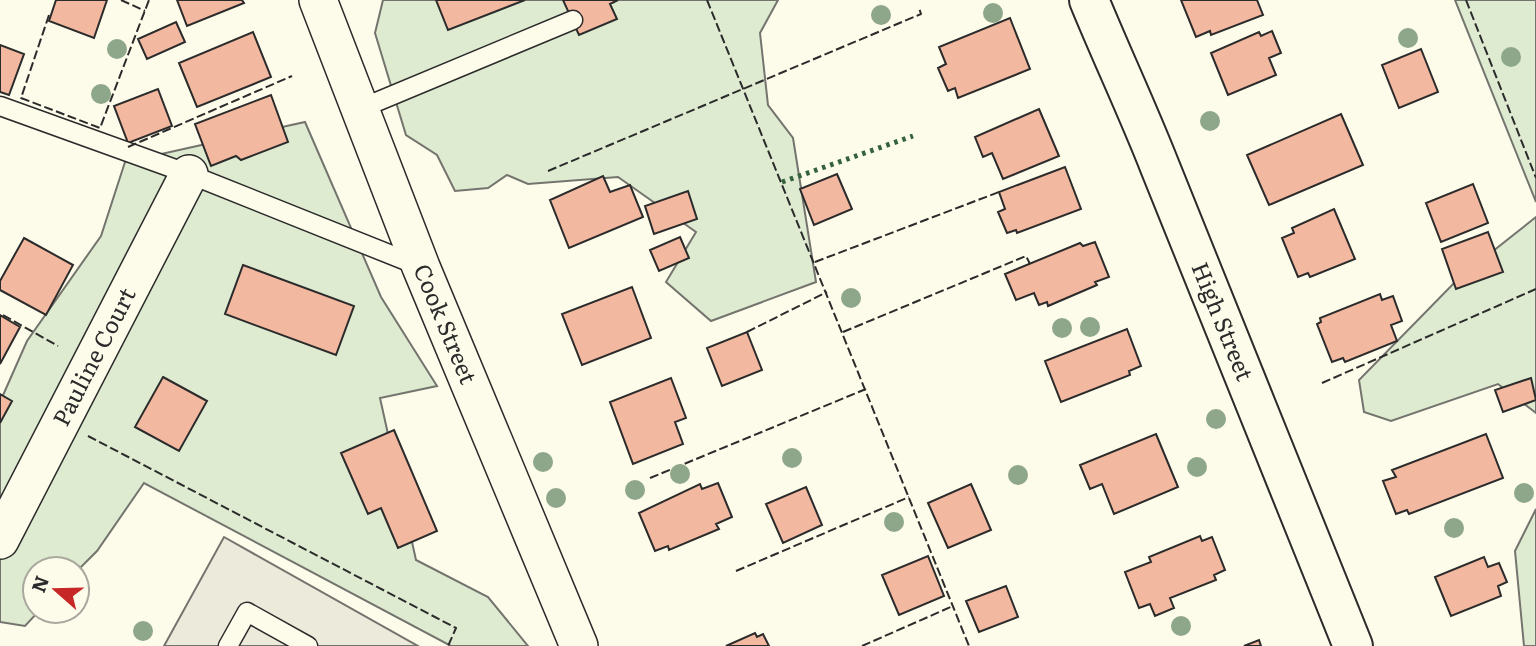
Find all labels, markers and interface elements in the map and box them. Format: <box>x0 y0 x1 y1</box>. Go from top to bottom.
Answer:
street label: High Street <box>1185 256 1263 386</box>
street label: Cook Street <box>406 258 487 389</box>
street label: Pauline Court <box>43 280 143 431</box>
north arrow <box>21 555 91 625</box>
text: N <box>23 572 55 596</box>

